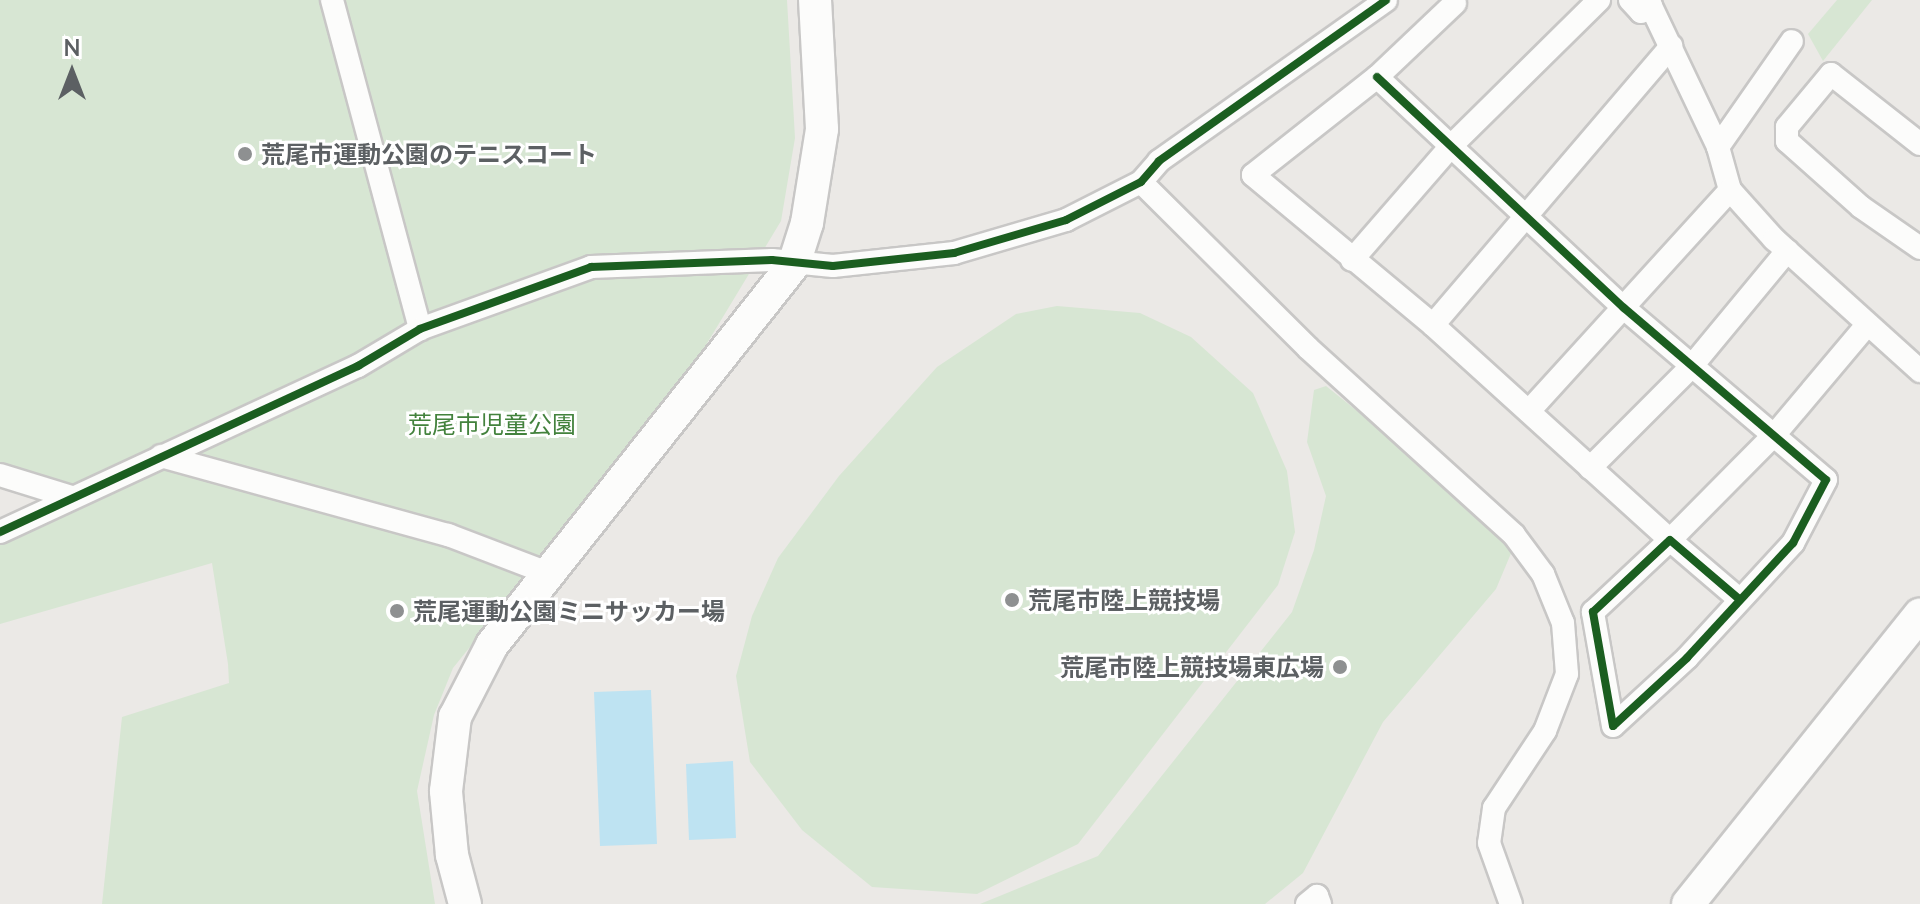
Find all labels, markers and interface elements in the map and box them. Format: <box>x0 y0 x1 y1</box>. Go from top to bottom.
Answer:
north arrow <box>32 32 112 112</box>
text: N <box>64 34 80 61</box>
place label: 荒尾市運動公園のテニスコート <box>261 140 597 168</box>
marker: 荒尾市運動公園のテニスコート <box>236 145 254 163</box>
park label: 荒尾市児童公園 <box>408 410 576 438</box>
place label: 荒尾市陸上競技場 <box>1028 586 1220 614</box>
marker: 荒尾市陸上競技場 <box>1003 591 1021 609</box>
place label: 荒尾運動公園ミニサッカー場 <box>413 597 725 625</box>
marker: 荒尾運動公園ミニサッカー場 <box>388 602 406 620</box>
place label: 荒尾市陸上競技場東広場 <box>1060 653 1324 681</box>
marker: 荒尾市陸上競技場東広場 <box>1331 658 1349 676</box>

